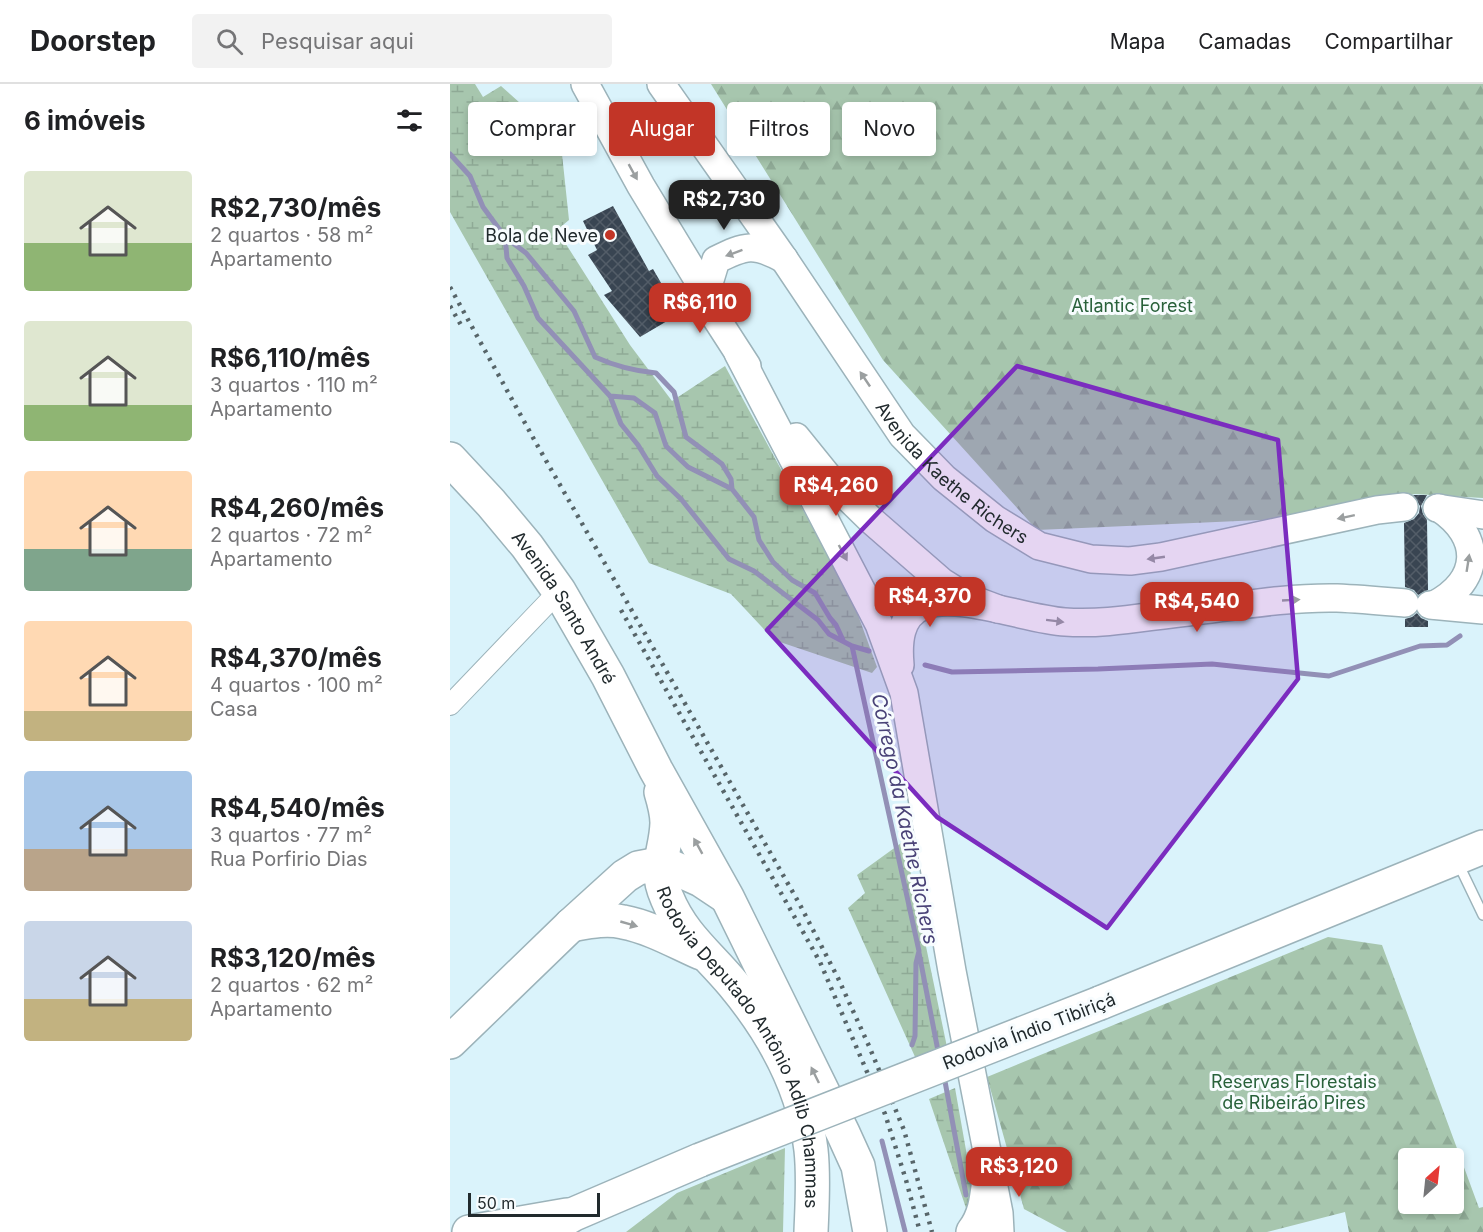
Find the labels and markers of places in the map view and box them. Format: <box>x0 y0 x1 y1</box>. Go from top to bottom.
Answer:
pin: R$2,730 <box>669 180 779 231</box>
place label: Bola de Neve <box>485 225 598 246</box>
marker: Bola de Neve <box>603 228 617 242</box>
pin: R$6,110 <box>645 283 755 334</box>
pin: R$4,260 <box>781 466 891 517</box>
pin: R$4,370 <box>875 577 985 628</box>
pin: R$4,540 <box>1142 582 1252 633</box>
pin: R$3,120 <box>964 1147 1074 1198</box>

